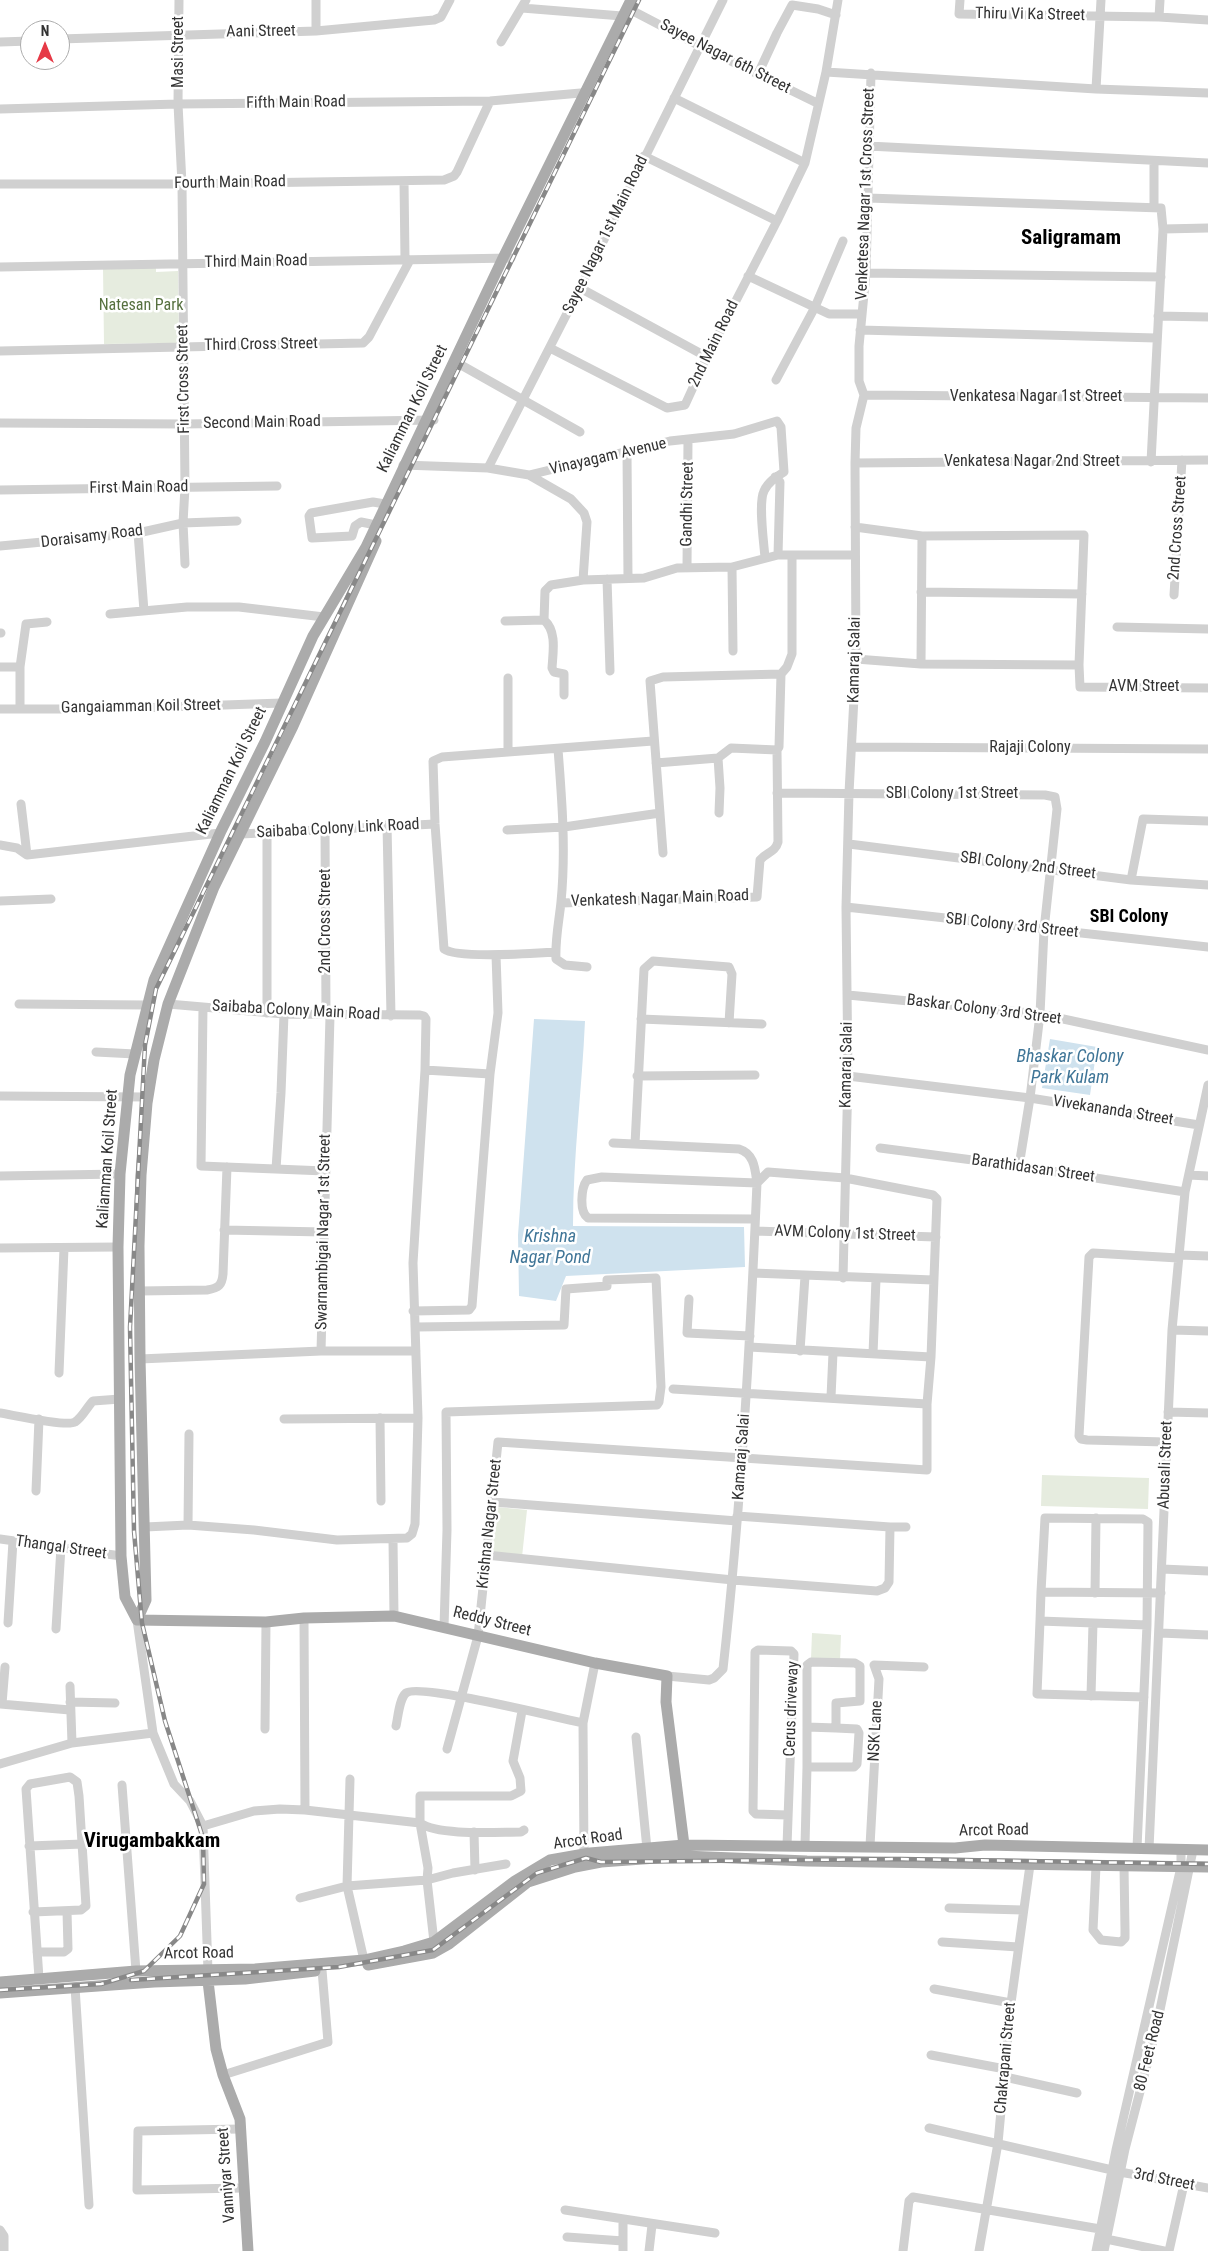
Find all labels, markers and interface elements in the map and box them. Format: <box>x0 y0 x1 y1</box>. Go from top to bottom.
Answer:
street label: Thiru Vi Ka Street <box>975 4 1085 26</box>
street label: Masi Street <box>169 16 189 88</box>
street label: Sayee Nagar 6th Street <box>656 16 794 98</box>
north arrow <box>20 20 70 70</box>
street label: Aani Street <box>226 22 296 42</box>
text: N <box>41 23 49 39</box>
street label: Venketesa Nagar 1st Cross Street <box>853 88 879 300</box>
street label: Fifth Main Road <box>246 93 346 113</box>
street label: Sayee Nagar 1st Main Road <box>559 153 653 317</box>
street label: Fourth Main Road <box>174 172 286 194</box>
district label: Saligramam <box>1021 226 1121 252</box>
street label: Third Main Road <box>204 252 308 272</box>
park label: Natesan Park <box>99 296 183 316</box>
street label: 2nd Main Road <box>685 297 743 391</box>
street label: First Cross Street <box>173 324 195 434</box>
street label: Third Cross Street <box>204 334 318 356</box>
street label: Kaliamman Koil Street <box>374 342 452 476</box>
street label: Venkatesa Nagar 1st Street <box>950 387 1122 407</box>
street label: Second Main Road <box>203 412 321 434</box>
street label: Vinayagam Avenue <box>548 434 668 480</box>
street label: Venkatesa Nagar 2nd Street <box>944 452 1120 472</box>
street label: Gandhi Street <box>678 461 698 547</box>
street label: 2nd Cross Street <box>1165 475 1191 581</box>
street label: First Main Road <box>89 478 189 498</box>
street label: Doraisamy Road <box>40 521 144 553</box>
street label: Kamaraj Salai <box>845 617 865 703</box>
street label: AVM Street <box>1109 677 1179 697</box>
street label: Gangaiamman Koil Street <box>61 696 221 718</box>
street label: Kaliamman Koil Street <box>193 704 271 838</box>
street label: Rajaji Colony <box>989 738 1071 758</box>
street label: SBI Colony 1st Street <box>886 784 1018 804</box>
street label: Saibaba Colony Link Road <box>256 815 420 843</box>
street label: SBI Colony 2nd Street <box>959 848 1097 884</box>
street label: 2nd Cross Street <box>316 869 336 973</box>
street label: Venkatesh Nagar Main Road <box>571 886 749 912</box>
district label: SBI Colony <box>1090 906 1168 928</box>
street label: SBI Colony 3rd Street <box>945 909 1079 943</box>
street label: Baskar Colony 3rd Street <box>906 991 1062 1029</box>
street label: Saibaba Colony Main Road <box>211 997 381 1025</box>
street label: Kamaraj Salai <box>837 1022 857 1108</box>
water label: Bhaskar Colony Park Kulam <box>1016 1046 1124 1088</box>
street label: Kaliamman Koil Street <box>94 1089 122 1229</box>
street label: Vivekananda Street <box>1051 1092 1175 1130</box>
street label: Swarnambigai Nagar 1st Street <box>313 1134 335 1330</box>
street label: Barathidasan Street <box>970 1151 1096 1187</box>
street label: AVM Colony 1st Street <box>774 1222 916 1246</box>
water label: Krishna Nagar Pond <box>509 1226 591 1268</box>
street label: Kamaraj Salai <box>729 1413 755 1501</box>
street label: Abusali Street <box>1155 1421 1177 1509</box>
street label: Krishna Nagar Street <box>474 1458 506 1590</box>
street label: Thangal Street <box>14 1532 108 1564</box>
street label: Reddy Street <box>451 1603 533 1641</box>
street label: Cerus driveway <box>781 1661 803 1757</box>
street label: NSK Lane <box>865 1700 887 1762</box>
street label: Arcot Road <box>959 1821 1029 1841</box>
street label: Arcot Road <box>552 1826 624 1854</box>
district label: Virugambakkam <box>84 1829 220 1855</box>
street label: Arcot Road <box>164 1944 234 1964</box>
street label: Chakrapani Street <box>992 2001 1020 2115</box>
street label: 80 Feet Road <box>1131 2009 1169 2093</box>
street label: Vanniyar Street <box>214 2127 240 2223</box>
street label: 3rd Street <box>1132 2165 1196 2195</box>

